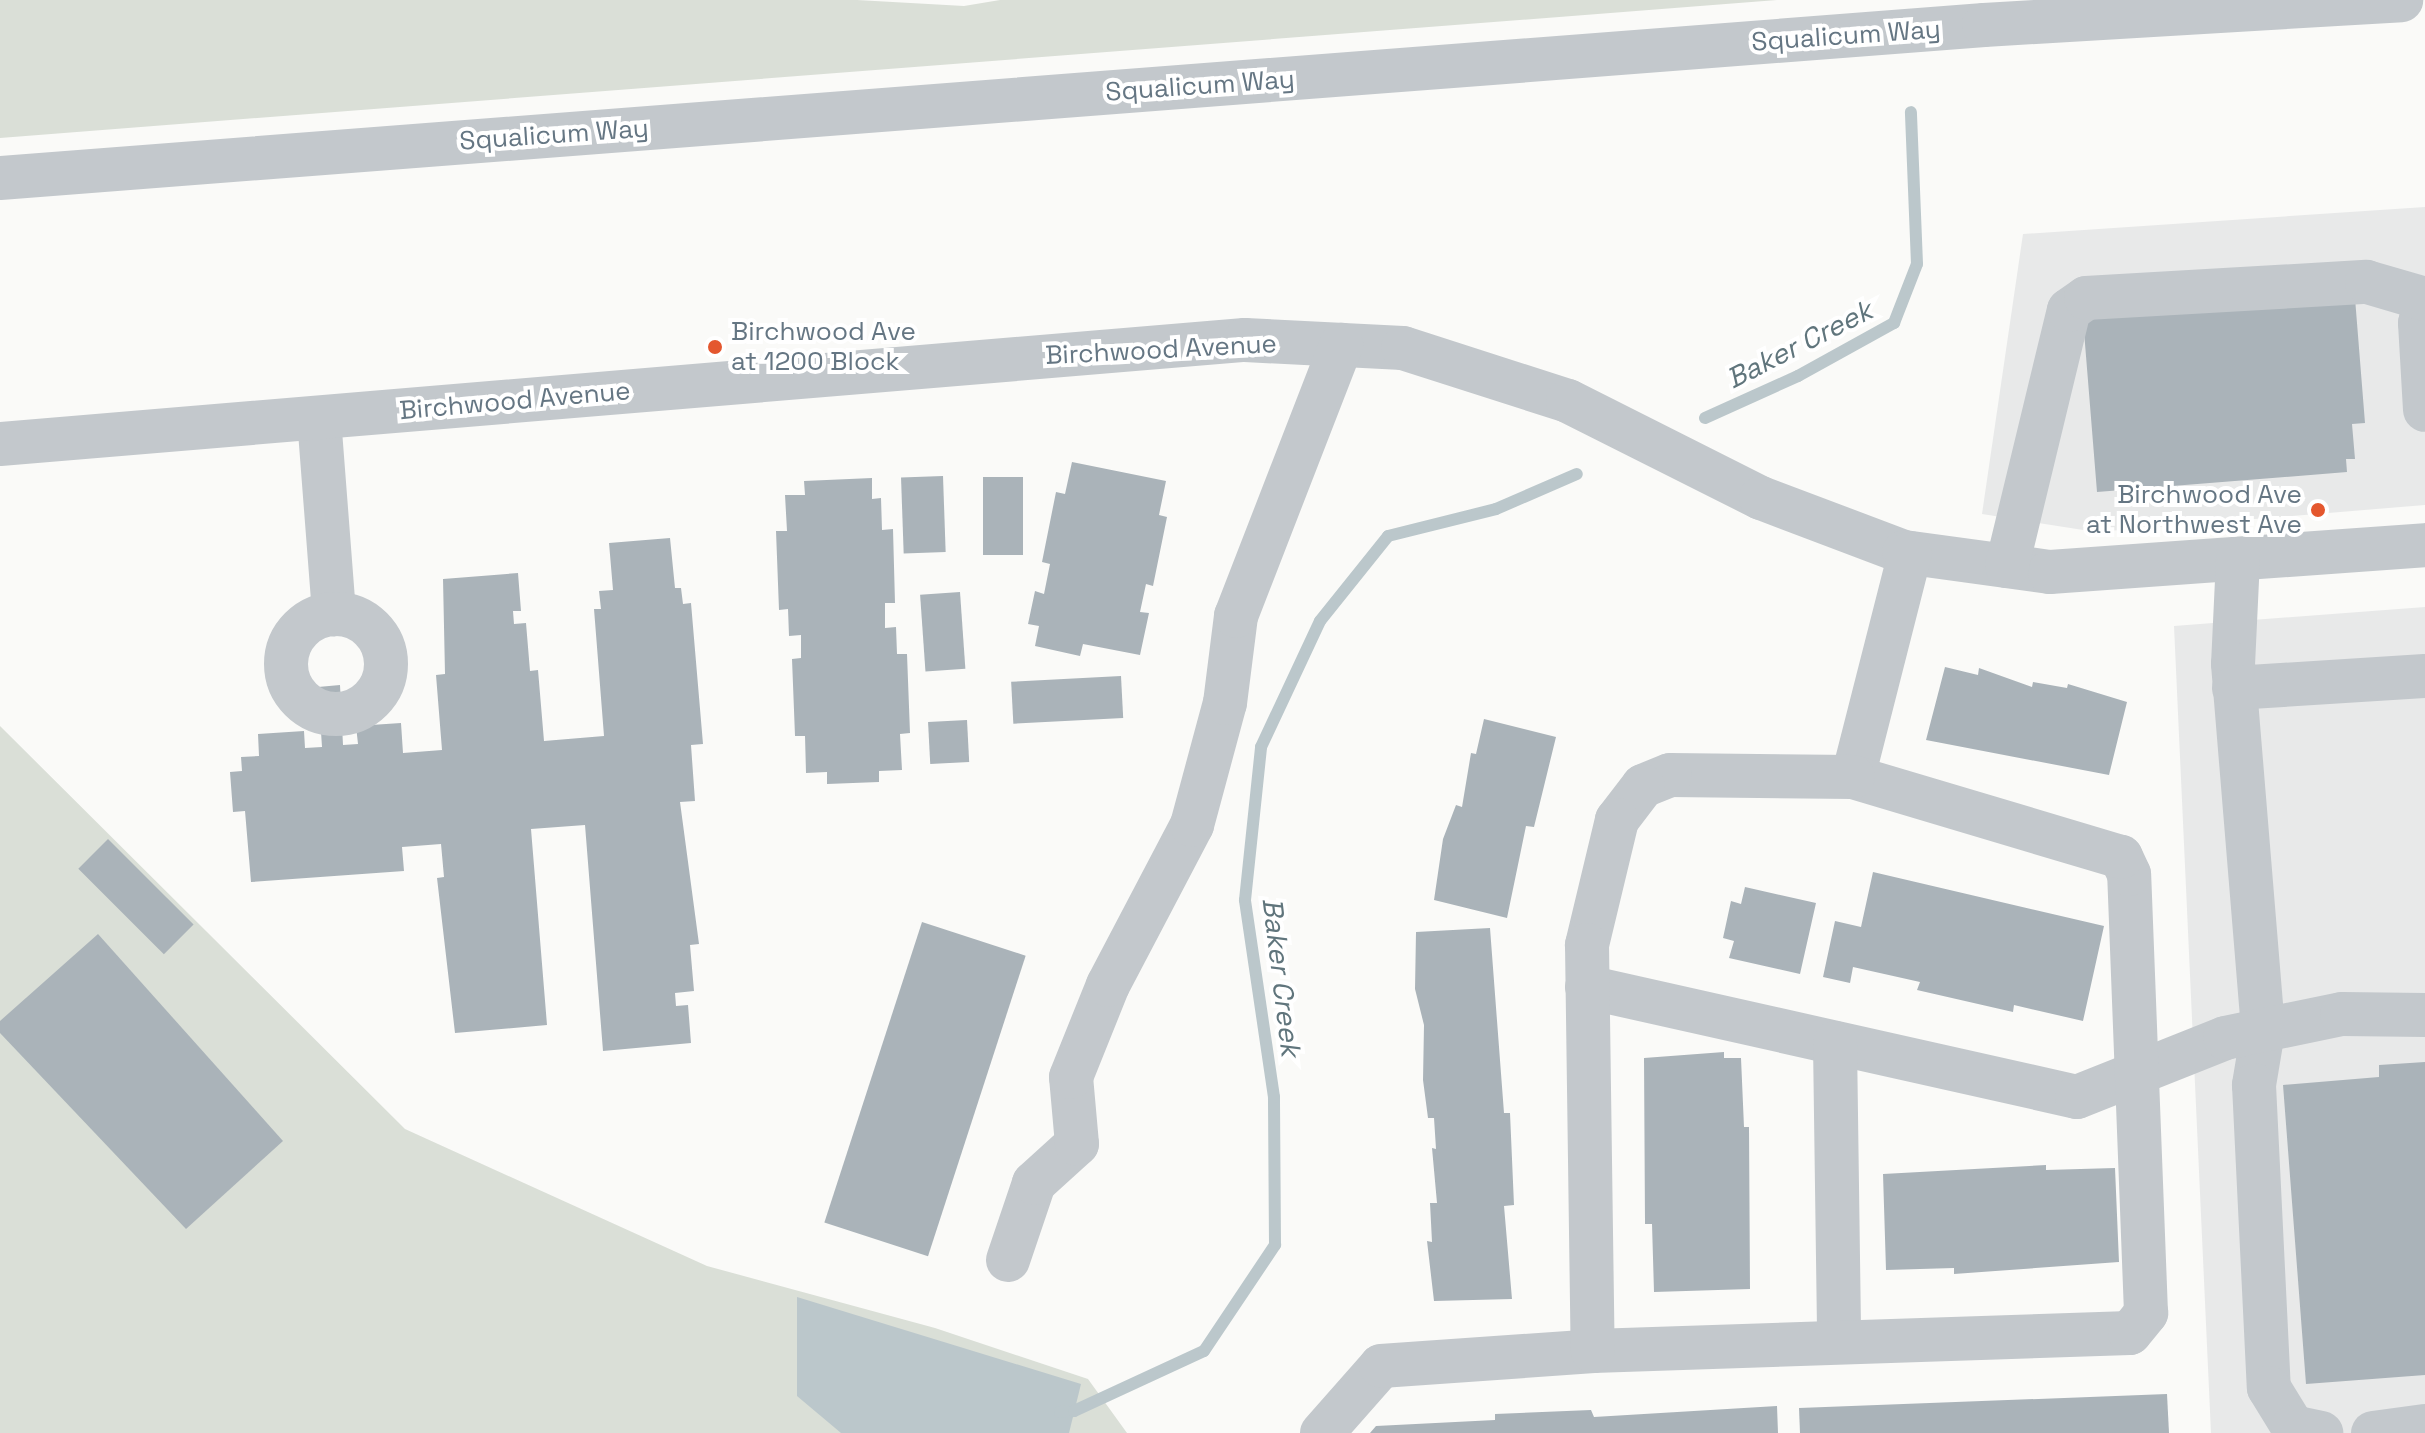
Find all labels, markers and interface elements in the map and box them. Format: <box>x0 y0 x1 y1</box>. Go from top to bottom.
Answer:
street label: Squalicum Way <box>1750 14 1942 58</box>
street label: Squalicum Way <box>1104 64 1296 108</box>
street label: Squalicum Way <box>458 113 650 157</box>
water label: Baker Creek <box>1720 293 1878 395</box>
place label: Birchwood Ave at 1200 Block <box>731 316 916 378</box>
street label: Birchwood Avenue <box>1044 328 1278 372</box>
marker: Birchwood Ave at 1200 Block <box>706 338 724 356</box>
street label: Birchwood Avenue <box>398 375 632 427</box>
place label: Birchwood Ave at Northwest Ave <box>2086 479 2302 540</box>
marker: Birchwood Ave at Northwest Ave <box>2309 501 2327 519</box>
water label: Baker Creek <box>1256 896 1308 1058</box>

